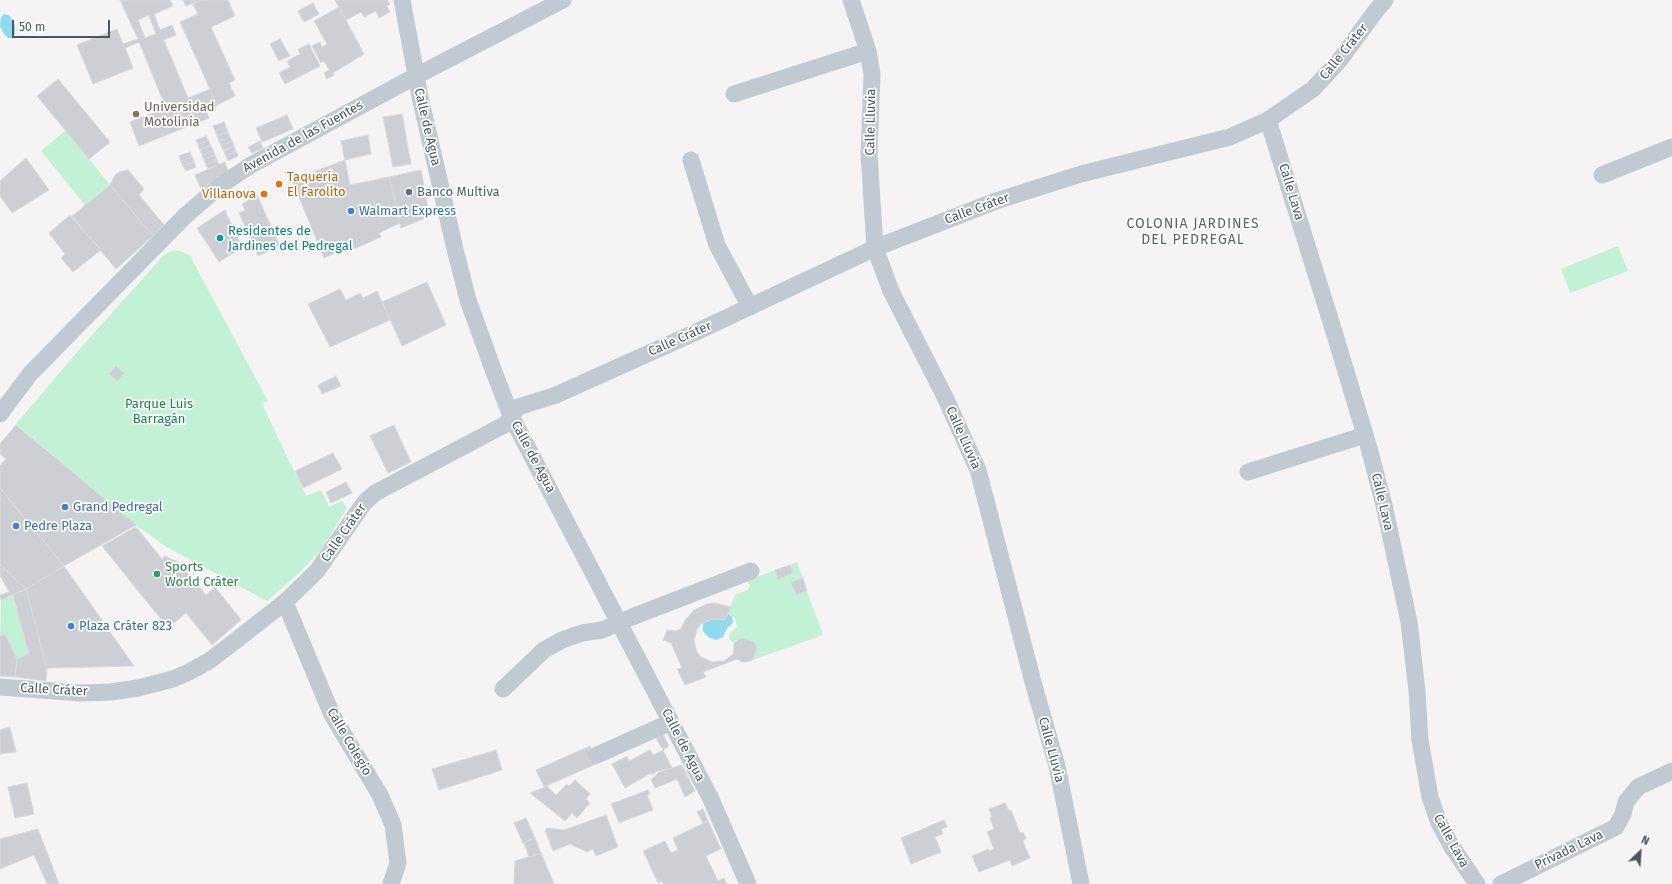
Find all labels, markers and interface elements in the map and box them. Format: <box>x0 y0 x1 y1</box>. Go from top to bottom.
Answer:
scale bar <box>14 12 112 38</box>
text: 50 m <box>19 20 45 34</box>
street label: Calle Cráter <box>1317 21 1371 83</box>
street label: Calle de Agua <box>410 87 444 167</box>
street label: Calle Lluvia <box>863 88 879 156</box>
street label: Avenida de las Fuentes <box>240 98 366 176</box>
place label: Universidad Motolinía <box>144 99 214 130</box>
marker: Universidad Motolinía <box>131 109 141 119</box>
street label: Calle Lava <box>1275 162 1307 222</box>
place label: Taquería El Farolito <box>287 169 346 200</box>
marker: Taquería El Farolito <box>274 179 284 189</box>
place label: Banco Multiva <box>417 184 500 200</box>
place label: Villanova <box>202 186 256 202</box>
marker: Banco Multiva <box>404 187 414 197</box>
marker: Villanova <box>259 189 269 199</box>
street label: Calle Cráter <box>943 190 1011 228</box>
place label: Walmart Express <box>359 203 456 219</box>
marker: Walmart Express <box>346 206 356 216</box>
district label: COLONIA JARDINES DEL PEDREGAL <box>1126 216 1260 248</box>
place label: Residentes de Jardines del Pedregal <box>228 223 352 254</box>
marker: Residentes de Jardines del Pedregal <box>215 233 225 243</box>
street label: Calle Cráter <box>646 318 714 360</box>
park label: Parque Luis Barragán <box>125 396 193 427</box>
street label: Calle Lluvia <box>942 404 984 472</box>
street label: Calle de Agua <box>508 418 558 496</box>
street label: Calle Lava <box>1368 472 1396 532</box>
place label: Grand Pedregal <box>73 499 163 515</box>
street label: Calle Cráter <box>318 501 370 565</box>
marker: Grand Pedregal <box>60 502 70 512</box>
place label: Pedre Plaza <box>24 518 92 534</box>
marker: Pedre Plaza <box>11 521 21 531</box>
place label: Sports World Cráter <box>165 559 239 590</box>
marker: Sports World Cráter <box>152 569 162 579</box>
place label: Plaza Cráter 823 <box>79 618 172 634</box>
marker: Plaza Cráter 823 <box>66 621 76 631</box>
street label: Calle Cráter <box>20 680 88 700</box>
street label: Calle Colegio <box>323 705 375 779</box>
street label: Calle de Agua <box>658 706 708 784</box>
street label: Calle Lluvia <box>1035 716 1067 784</box>
street label: Calle Lava <box>1430 812 1472 870</box>
street label: Privada Lava <box>1532 827 1606 873</box>
north arrow <box>1620 832 1660 872</box>
text: N <box>1639 833 1651 848</box>

